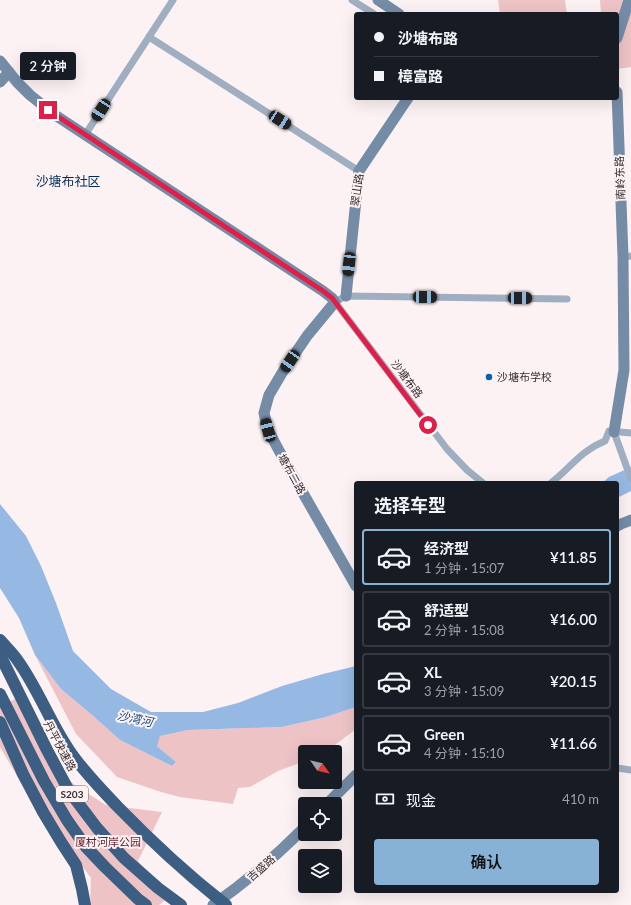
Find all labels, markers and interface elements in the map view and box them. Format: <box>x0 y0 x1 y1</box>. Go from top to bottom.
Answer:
text: 沙塘布路 <box>398 29 458 47</box>
callout: 2 分钟 <box>20 52 76 80</box>
text: 2 分钟 <box>30 58 66 74</box>
text: 樟富路 <box>398 67 443 85</box>
car <box>89 97 113 123</box>
route end <box>39 101 57 119</box>
car <box>267 108 293 132</box>
street label: 南岭东路 <box>612 156 627 200</box>
district label: 沙塘布社区 <box>35 173 101 189</box>
street label: 翠山路 <box>348 173 365 207</box>
car <box>342 251 356 277</box>
car <box>413 291 437 303</box>
car <box>508 292 532 304</box>
car <box>278 348 302 374</box>
street label: 沙塘布路 <box>389 357 426 400</box>
place label: 沙塘布学校 <box>497 370 552 383</box>
marker: 沙塘布学校 <box>484 372 494 382</box>
route start <box>419 416 437 434</box>
car <box>259 417 277 443</box>
street label: 塘布二路 <box>276 451 309 496</box>
text: 选择车型 <box>374 494 446 516</box>
icon: car <box>376 539 412 575</box>
text: 经济型 <box>424 539 469 557</box>
text: ¥11.85 <box>550 548 597 566</box>
text: 1 分钟 · 15:07 <box>424 560 504 576</box>
icon: car <box>376 601 412 637</box>
text: 舒适型 <box>424 601 469 619</box>
text: ¥16.00 <box>550 610 597 628</box>
text: 2 分钟 · 15:08 <box>424 622 504 638</box>
icon: car <box>376 663 412 699</box>
text: XL <box>424 663 442 681</box>
text: ¥20.15 <box>550 672 597 690</box>
text: 3 分钟 · 15:09 <box>424 683 504 699</box>
water label: 沙湾河 <box>116 707 156 730</box>
street label: 丹平快速路 <box>42 718 79 773</box>
icon: car <box>376 725 412 761</box>
text: Green <box>424 725 465 743</box>
text: ¥11.66 <box>550 734 597 752</box>
north arrow <box>298 745 342 789</box>
map controls <box>298 745 342 893</box>
text: 4 分钟 · 15:10 <box>424 745 504 761</box>
road number: S203 <box>56 786 88 802</box>
icon: cash <box>374 788 396 810</box>
text: 现金 <box>406 791 436 809</box>
text: 410 m <box>562 791 599 807</box>
button: locate <box>298 797 342 841</box>
park label: 厦村河岸公园 <box>75 835 141 848</box>
button: 确认 <box>374 839 599 885</box>
button: layers <box>298 849 342 893</box>
street label: 吉盛路 <box>244 852 277 883</box>

